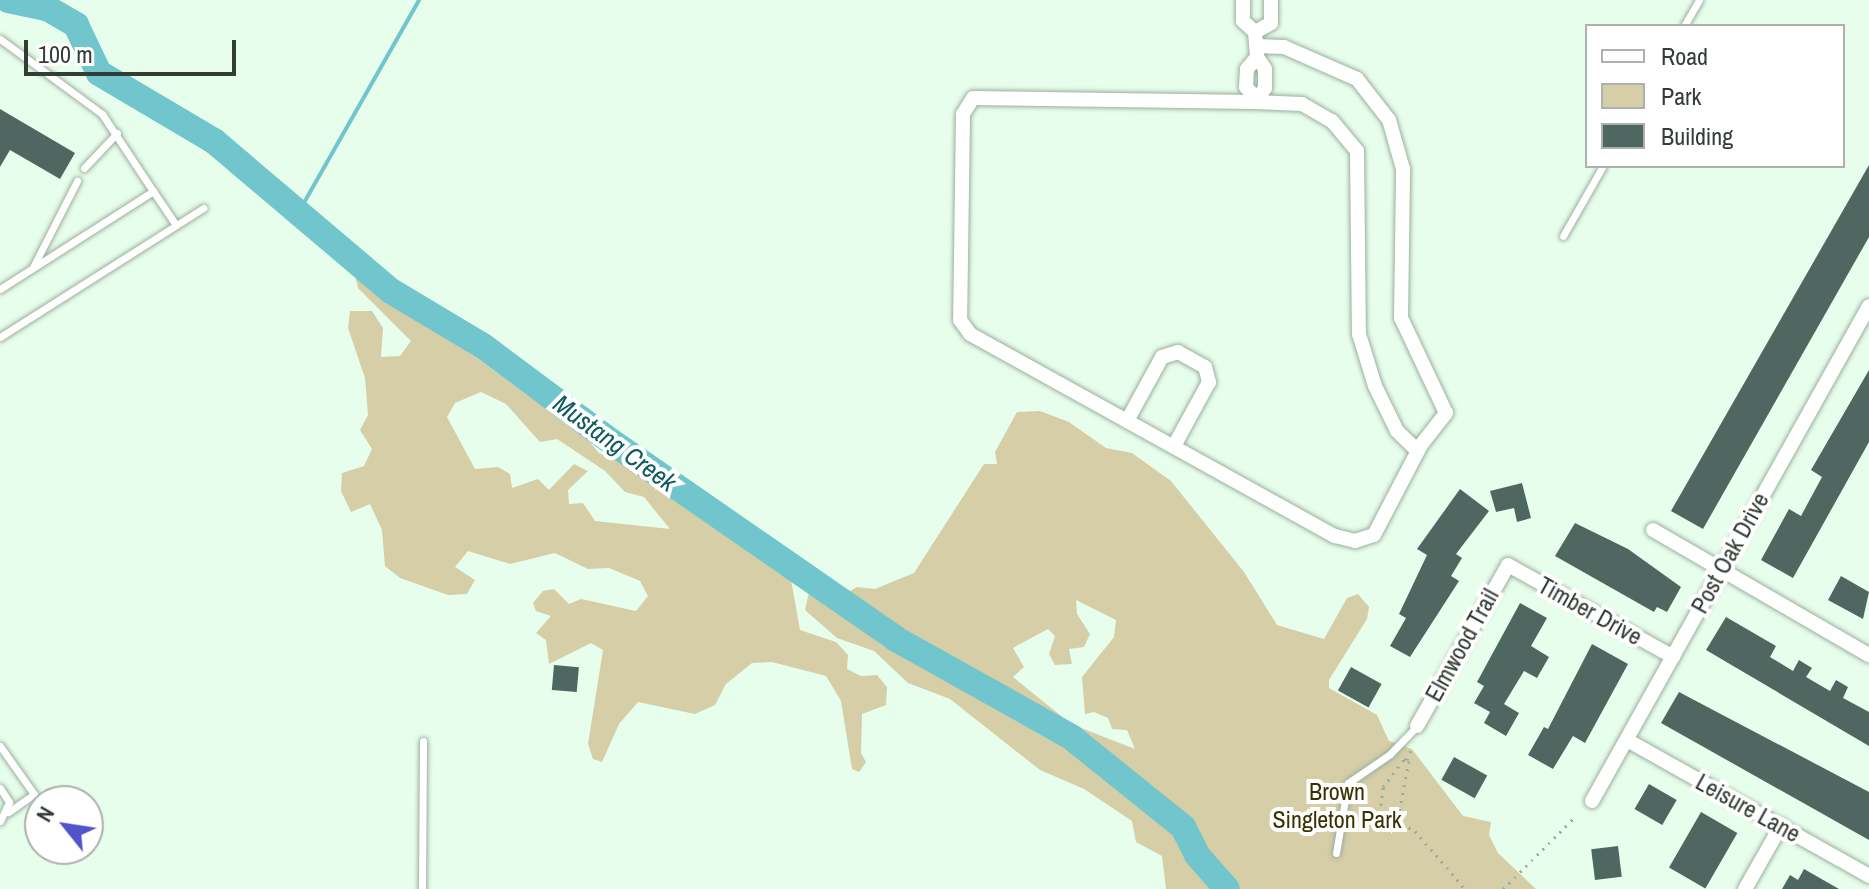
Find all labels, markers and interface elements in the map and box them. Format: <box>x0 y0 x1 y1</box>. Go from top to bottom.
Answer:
scale bar <box>28 24 240 74</box>
legend <box>1585 24 1845 168</box>
text: 100 m <box>38 38 93 70</box>
text: Road <box>1661 40 1708 72</box>
text: Park <box>1661 80 1701 112</box>
text: Building <box>1661 120 1733 152</box>
water label: Mustang Creek <box>547 388 683 498</box>
street label: Post Oak Drive <box>1685 488 1775 618</box>
street label: Timber Drive <box>1533 571 1647 651</box>
street label: Elmwood Trail <box>1419 583 1505 707</box>
street label: Leisure Lane <box>1691 768 1805 848</box>
park label: Brown Singleton Park <box>1272 778 1402 834</box>
north arrow <box>24 785 104 865</box>
text: N <box>29 801 61 827</box>

